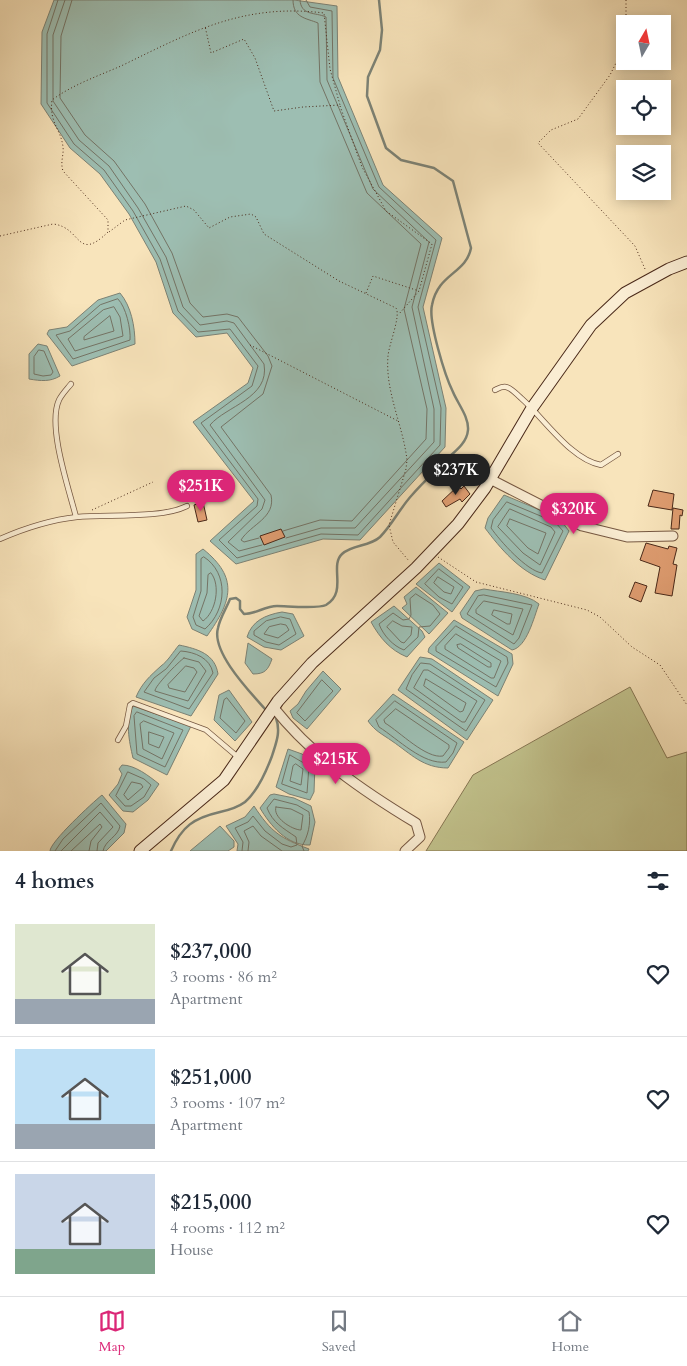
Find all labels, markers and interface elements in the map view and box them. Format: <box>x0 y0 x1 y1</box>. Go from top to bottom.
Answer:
north arrow <box>616 15 671 70</box>
map controls <box>616 15 671 200</box>
button: locate <box>616 80 671 135</box>
button: layers <box>616 145 671 200</box>
pin: $237K <box>421 454 491 496</box>
text: $237K <box>433 459 479 481</box>
pin: $251K <box>166 470 236 512</box>
text: $251K <box>178 475 224 497</box>
pin: $320K <box>539 492 609 535</box>
text: $320K <box>551 498 597 520</box>
pin: $215K <box>301 742 371 785</box>
text: $215K <box>313 748 359 770</box>
text: 4 homes <box>15 867 94 896</box>
icon: filters <box>644 867 672 895</box>
text: $237,000 <box>170 937 251 966</box>
icon: home <box>55 944 115 1004</box>
icon: heart <box>644 960 672 988</box>
text: 3 rooms · 86 m² <box>170 966 277 988</box>
text: Apartment <box>170 988 243 1010</box>
text: $251,000 <box>170 1063 251 1092</box>
icon: home <box>55 1069 115 1129</box>
icon: heart <box>644 1085 672 1113</box>
text: 3 rooms · 107 m² <box>170 1092 285 1114</box>
text: Apartment <box>170 1114 243 1136</box>
text: $215,000 <box>170 1188 251 1217</box>
icon: home <box>55 1194 115 1254</box>
icon: heart <box>644 1210 672 1238</box>
text: 4 rooms · 112 m² <box>170 1217 285 1239</box>
text: House <box>170 1239 213 1261</box>
tab: Map <box>98 1307 126 1356</box>
tab: Saved <box>322 1307 356 1356</box>
tab: Home <box>552 1307 589 1356</box>

